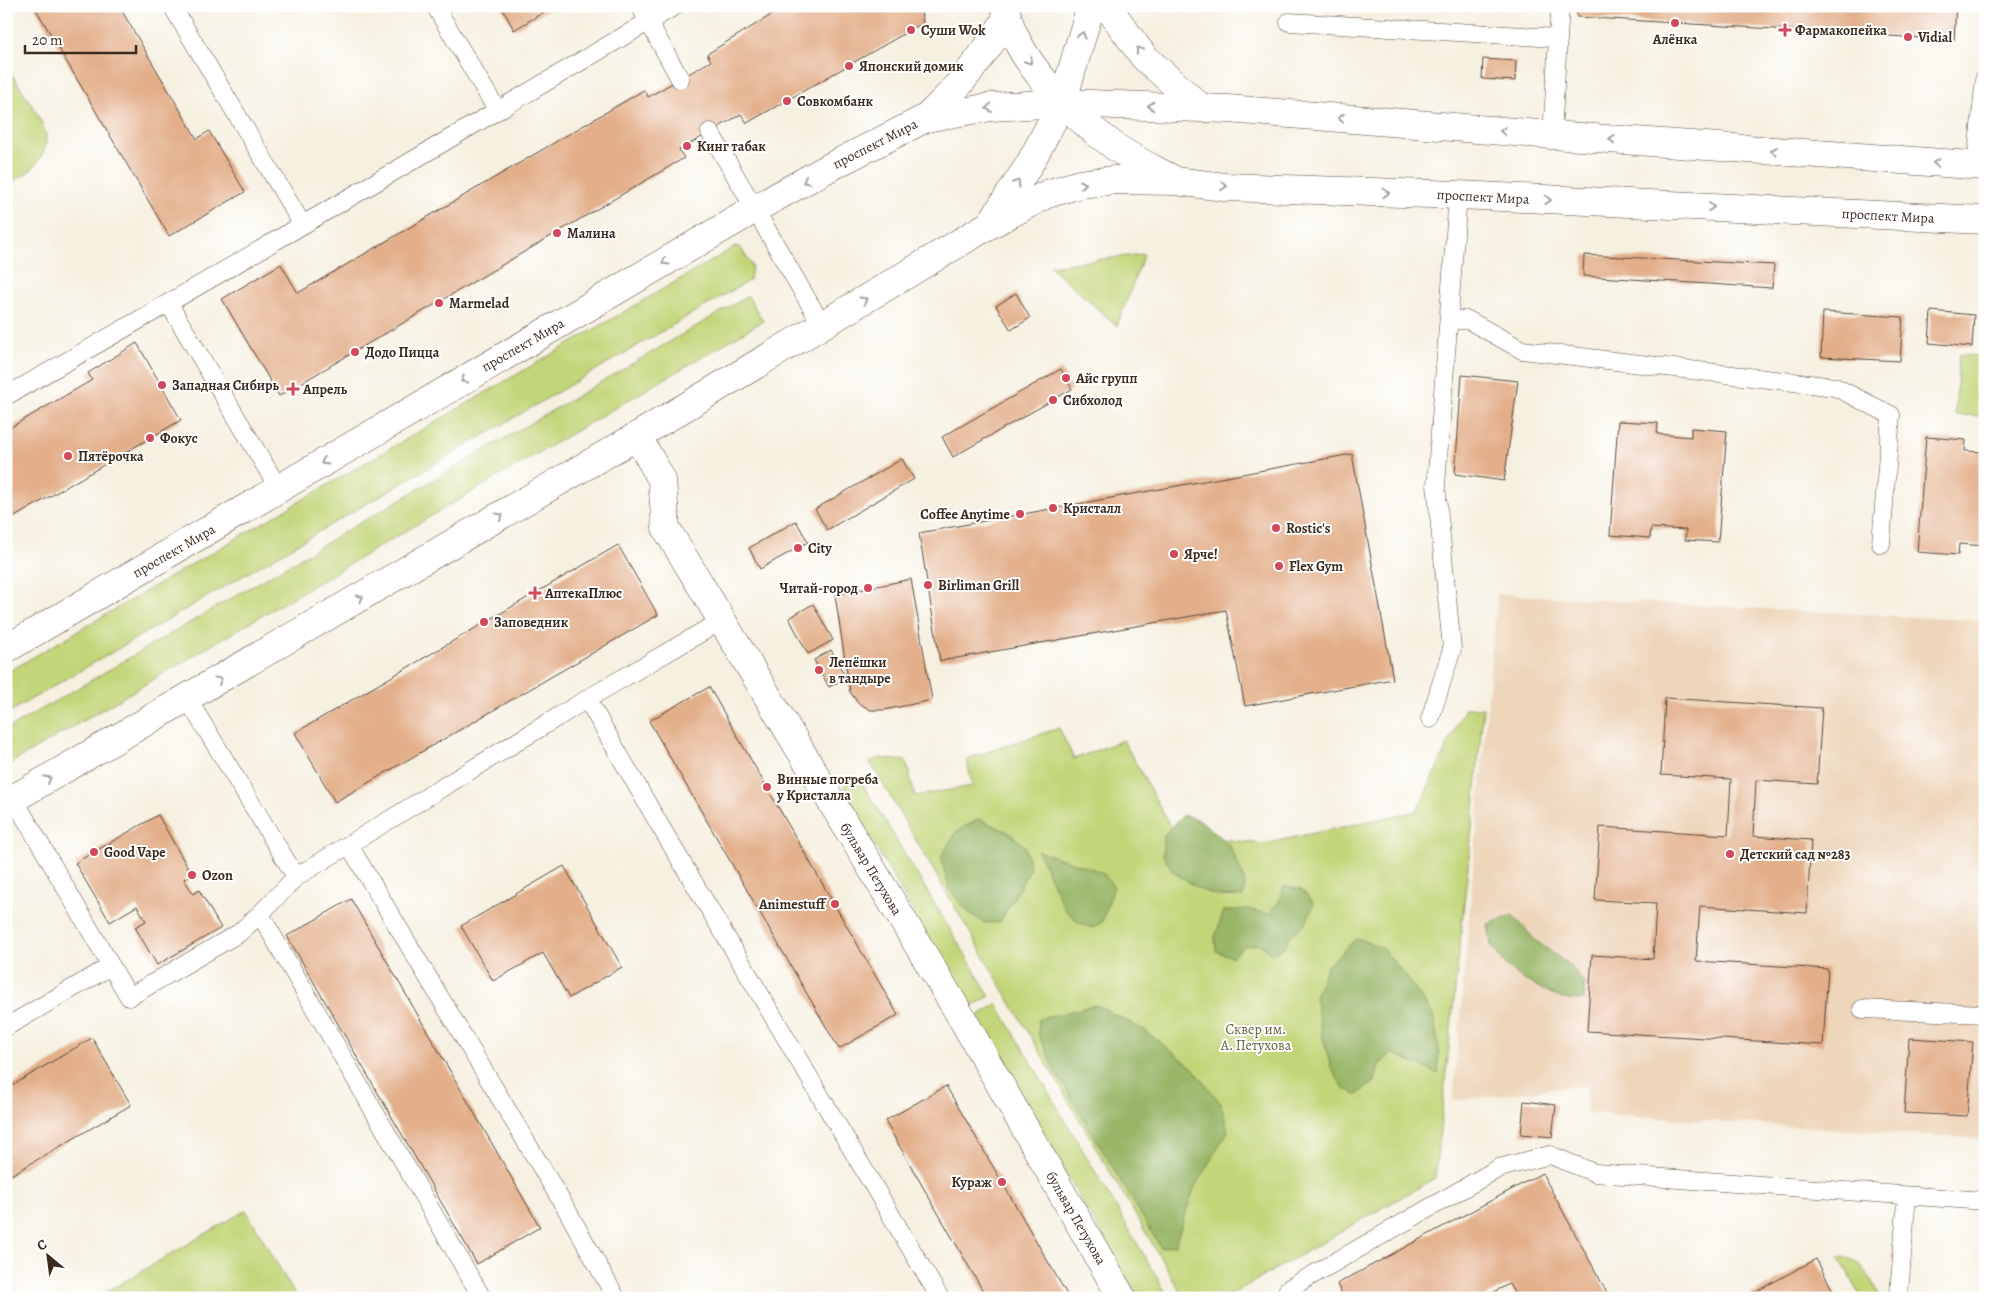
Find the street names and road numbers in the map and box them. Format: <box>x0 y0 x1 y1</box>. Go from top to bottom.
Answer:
street label: проспект Мира <box>829 114 921 174</box>
street label: проспект Мира <box>1436 185 1530 209</box>
street label: проспект Мира <box>1841 204 1935 228</box>
street label: проспект Мира <box>478 313 568 376</box>
street label: проспект Мира <box>129 519 219 582</box>
street label: бульвар Петухова <box>836 819 907 919</box>
street label: бульвар Петухова <box>1041 1168 1111 1269</box>

